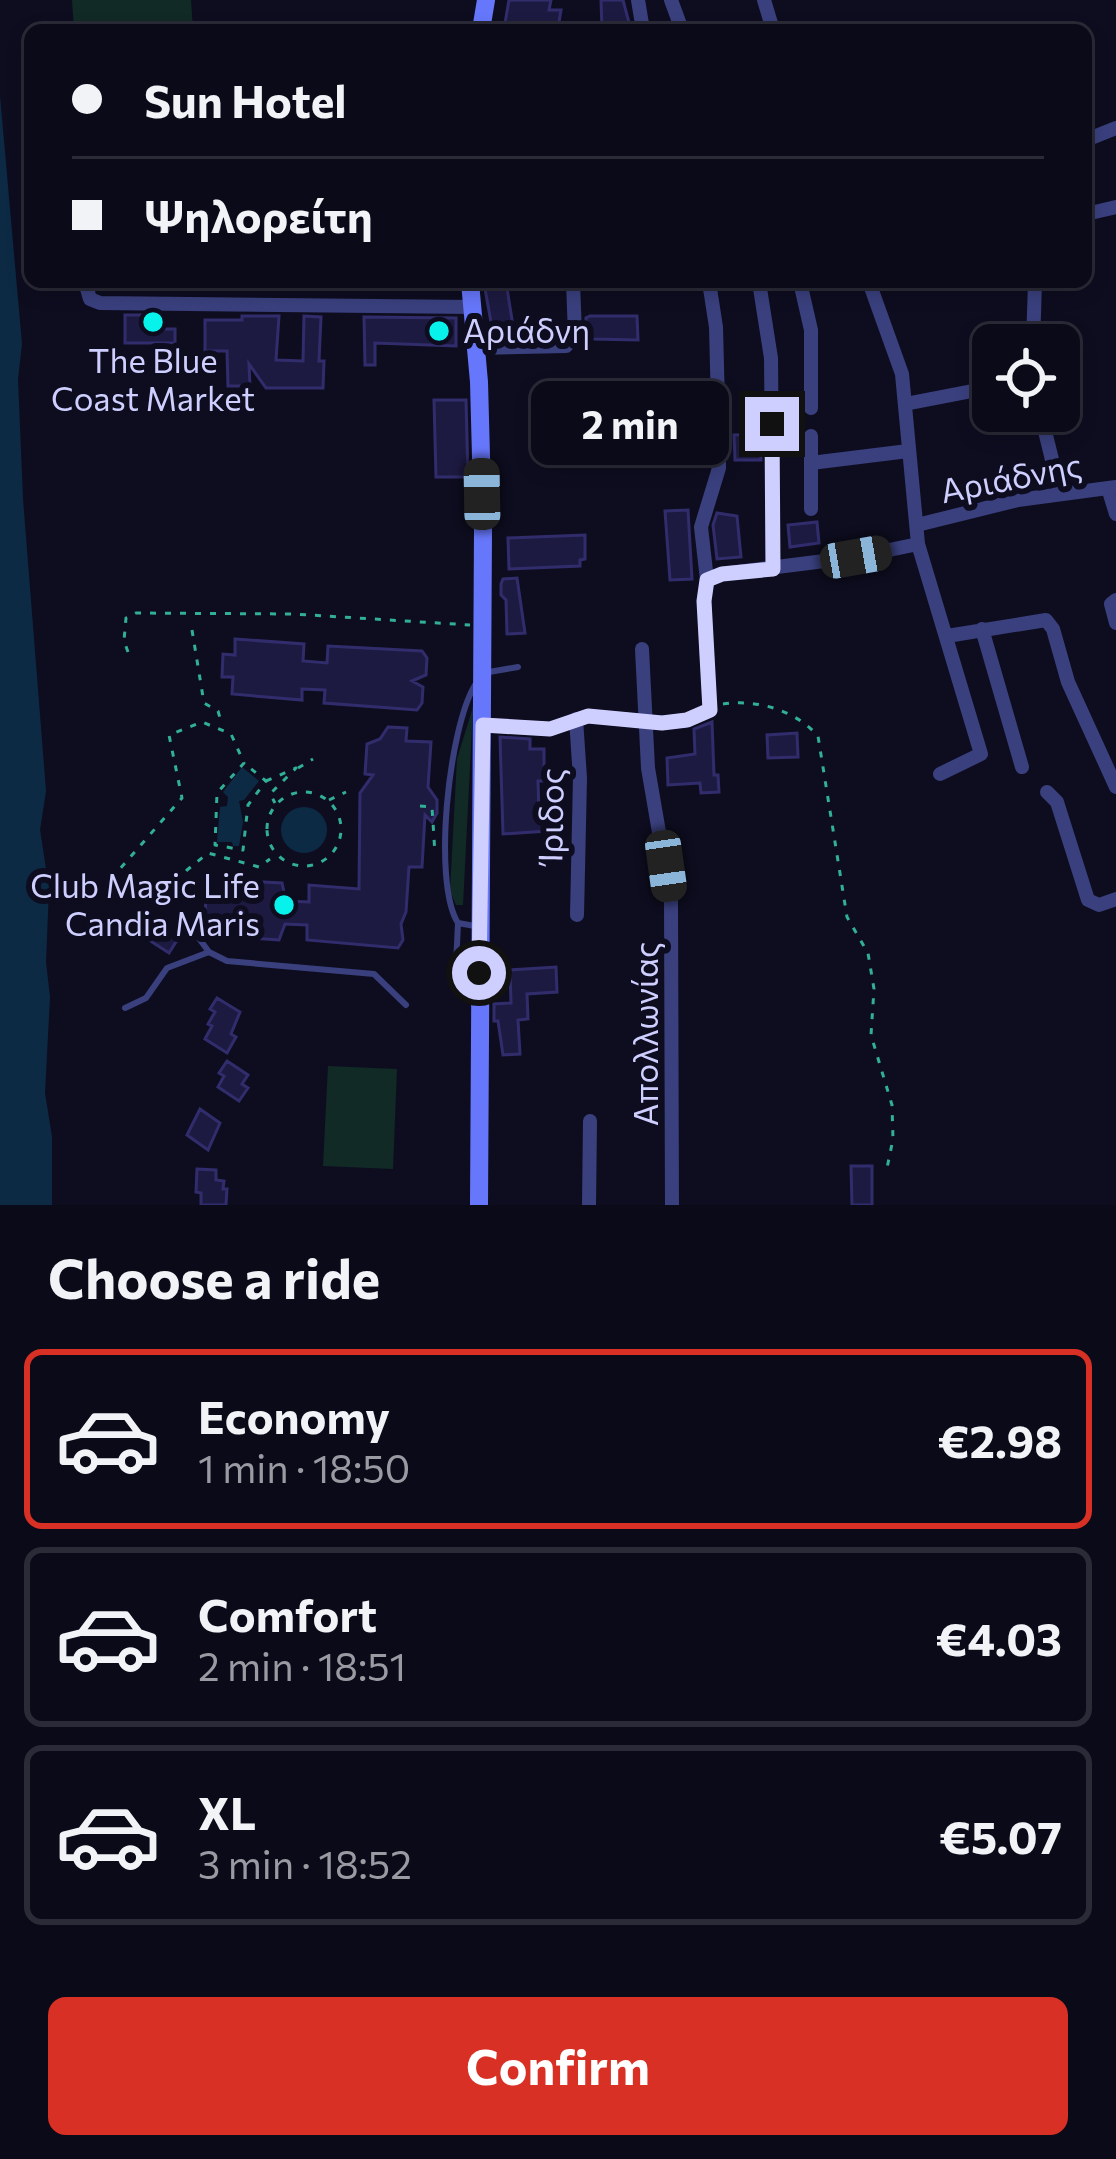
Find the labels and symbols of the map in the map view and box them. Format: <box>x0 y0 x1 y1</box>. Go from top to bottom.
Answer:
marker: The Blue Coast Market <box>140 309 166 335</box>
place label: Αριάδνη <box>463 309 590 350</box>
marker: Αριάδνη <box>426 318 452 344</box>
place label: The Blue Coast Market <box>51 339 255 418</box>
callout: 2 min <box>532 382 730 466</box>
route end <box>745 397 799 451</box>
street label: Αριάδνης <box>936 443 1085 510</box>
car <box>463 458 501 530</box>
car <box>817 533 895 581</box>
street label: Ίριδος <box>528 768 571 867</box>
car <box>643 828 689 904</box>
place label: Club Magic Life Candia Maris <box>30 864 260 943</box>
marker: Club Magic Life Candia Maris <box>271 892 297 918</box>
street label: Απολλωνίας <box>624 942 665 1126</box>
route start <box>452 946 506 1000</box>

